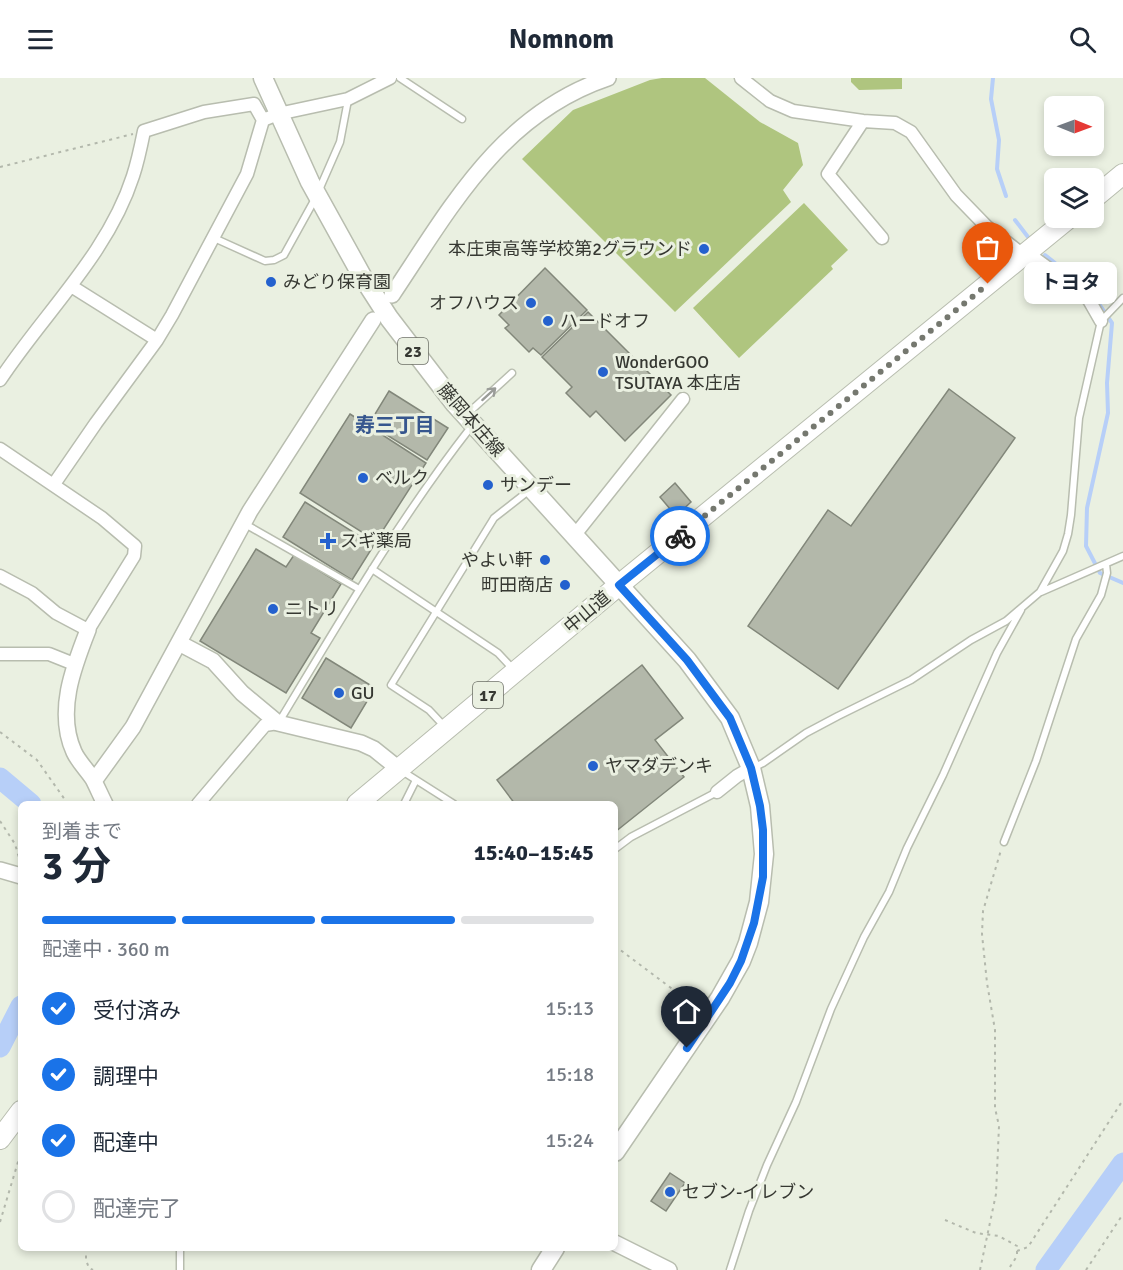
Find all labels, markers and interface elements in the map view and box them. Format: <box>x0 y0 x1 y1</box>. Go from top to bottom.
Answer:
icon: menu <box>24 23 57 56</box>
text: Nomnom <box>509 23 614 56</box>
icon: search <box>1066 23 1099 56</box>
north arrow <box>1044 96 1104 156</box>
map controls <box>1044 96 1104 228</box>
button: layers <box>1044 168 1104 228</box>
pin <box>962 222 1013 284</box>
icon: bag <box>971 231 1004 264</box>
place label: 本庄東高等学校第2グラウンド <box>448 238 692 260</box>
marker: 本庄東高等学校第2グラウンド <box>697 242 711 256</box>
callout: トヨタ <box>1024 263 1117 305</box>
text: トヨタ <box>1041 270 1101 295</box>
place label: みどり保育園 <box>283 271 391 293</box>
marker: みどり保育園 <box>264 275 278 289</box>
place label: オフハウス <box>429 292 519 314</box>
marker: オフハウス <box>524 296 538 310</box>
place label: ハードオフ <box>560 310 650 332</box>
marker: ハードオフ <box>541 314 555 328</box>
road number: 23 <box>398 338 428 364</box>
place label: WonderGOO TSUTAYA 本庄店 <box>615 351 741 394</box>
marker: WonderGOO TSUTAYA 本庄店 <box>596 365 610 379</box>
street label: 藤岡本庄線 <box>433 379 509 461</box>
one-way arrow <box>481 387 496 401</box>
district label: 寿三丁目 <box>355 413 435 438</box>
place label: ベルク <box>375 467 429 489</box>
marker: ベルク <box>356 471 370 485</box>
place label: サンデー <box>500 474 572 496</box>
marker: サンデー <box>481 478 495 492</box>
courier <box>650 506 710 566</box>
icon: bike <box>664 520 697 553</box>
place label: スギ薬局 <box>340 530 412 552</box>
marker: スギ薬局 <box>321 534 335 548</box>
place label: やよい軒 <box>461 549 533 571</box>
marker: やよい軒 <box>538 553 552 567</box>
place label: 町田商店 <box>481 574 553 596</box>
marker: 町田商店 <box>558 578 572 592</box>
street label: 中山道 <box>559 586 615 638</box>
place label: ニトリ <box>285 598 339 620</box>
marker: ニトリ <box>266 602 280 616</box>
place label: GU <box>351 682 375 704</box>
road number: 17 <box>473 682 503 708</box>
marker: GU <box>332 686 346 700</box>
place label: ヤマダデンキ <box>605 755 713 777</box>
marker: ヤマダデンキ <box>586 759 600 773</box>
text: 到着まで <box>42 819 122 844</box>
text: 15:40–15:45 <box>474 839 594 866</box>
text: 3 分 <box>42 842 111 890</box>
text: 配達中 · 360 m <box>42 937 170 962</box>
pin <box>661 986 712 1048</box>
icon: check <box>42 992 75 1025</box>
icon: home <box>670 995 703 1028</box>
text: 15:13 <box>545 996 594 1021</box>
text: 受付済み <box>93 997 181 1024</box>
icon: check <box>42 1058 75 1091</box>
text: 15:18 <box>545 1062 594 1087</box>
text: 調理中 <box>93 1063 159 1090</box>
icon: check <box>42 1124 75 1157</box>
text: 15:24 <box>545 1128 594 1153</box>
text: 配達中 <box>93 1129 159 1156</box>
place label: セブン-イレブン <box>682 1181 814 1203</box>
marker: セブン-イレブン <box>663 1185 677 1199</box>
text: 配達完了 <box>93 1195 181 1222</box>

